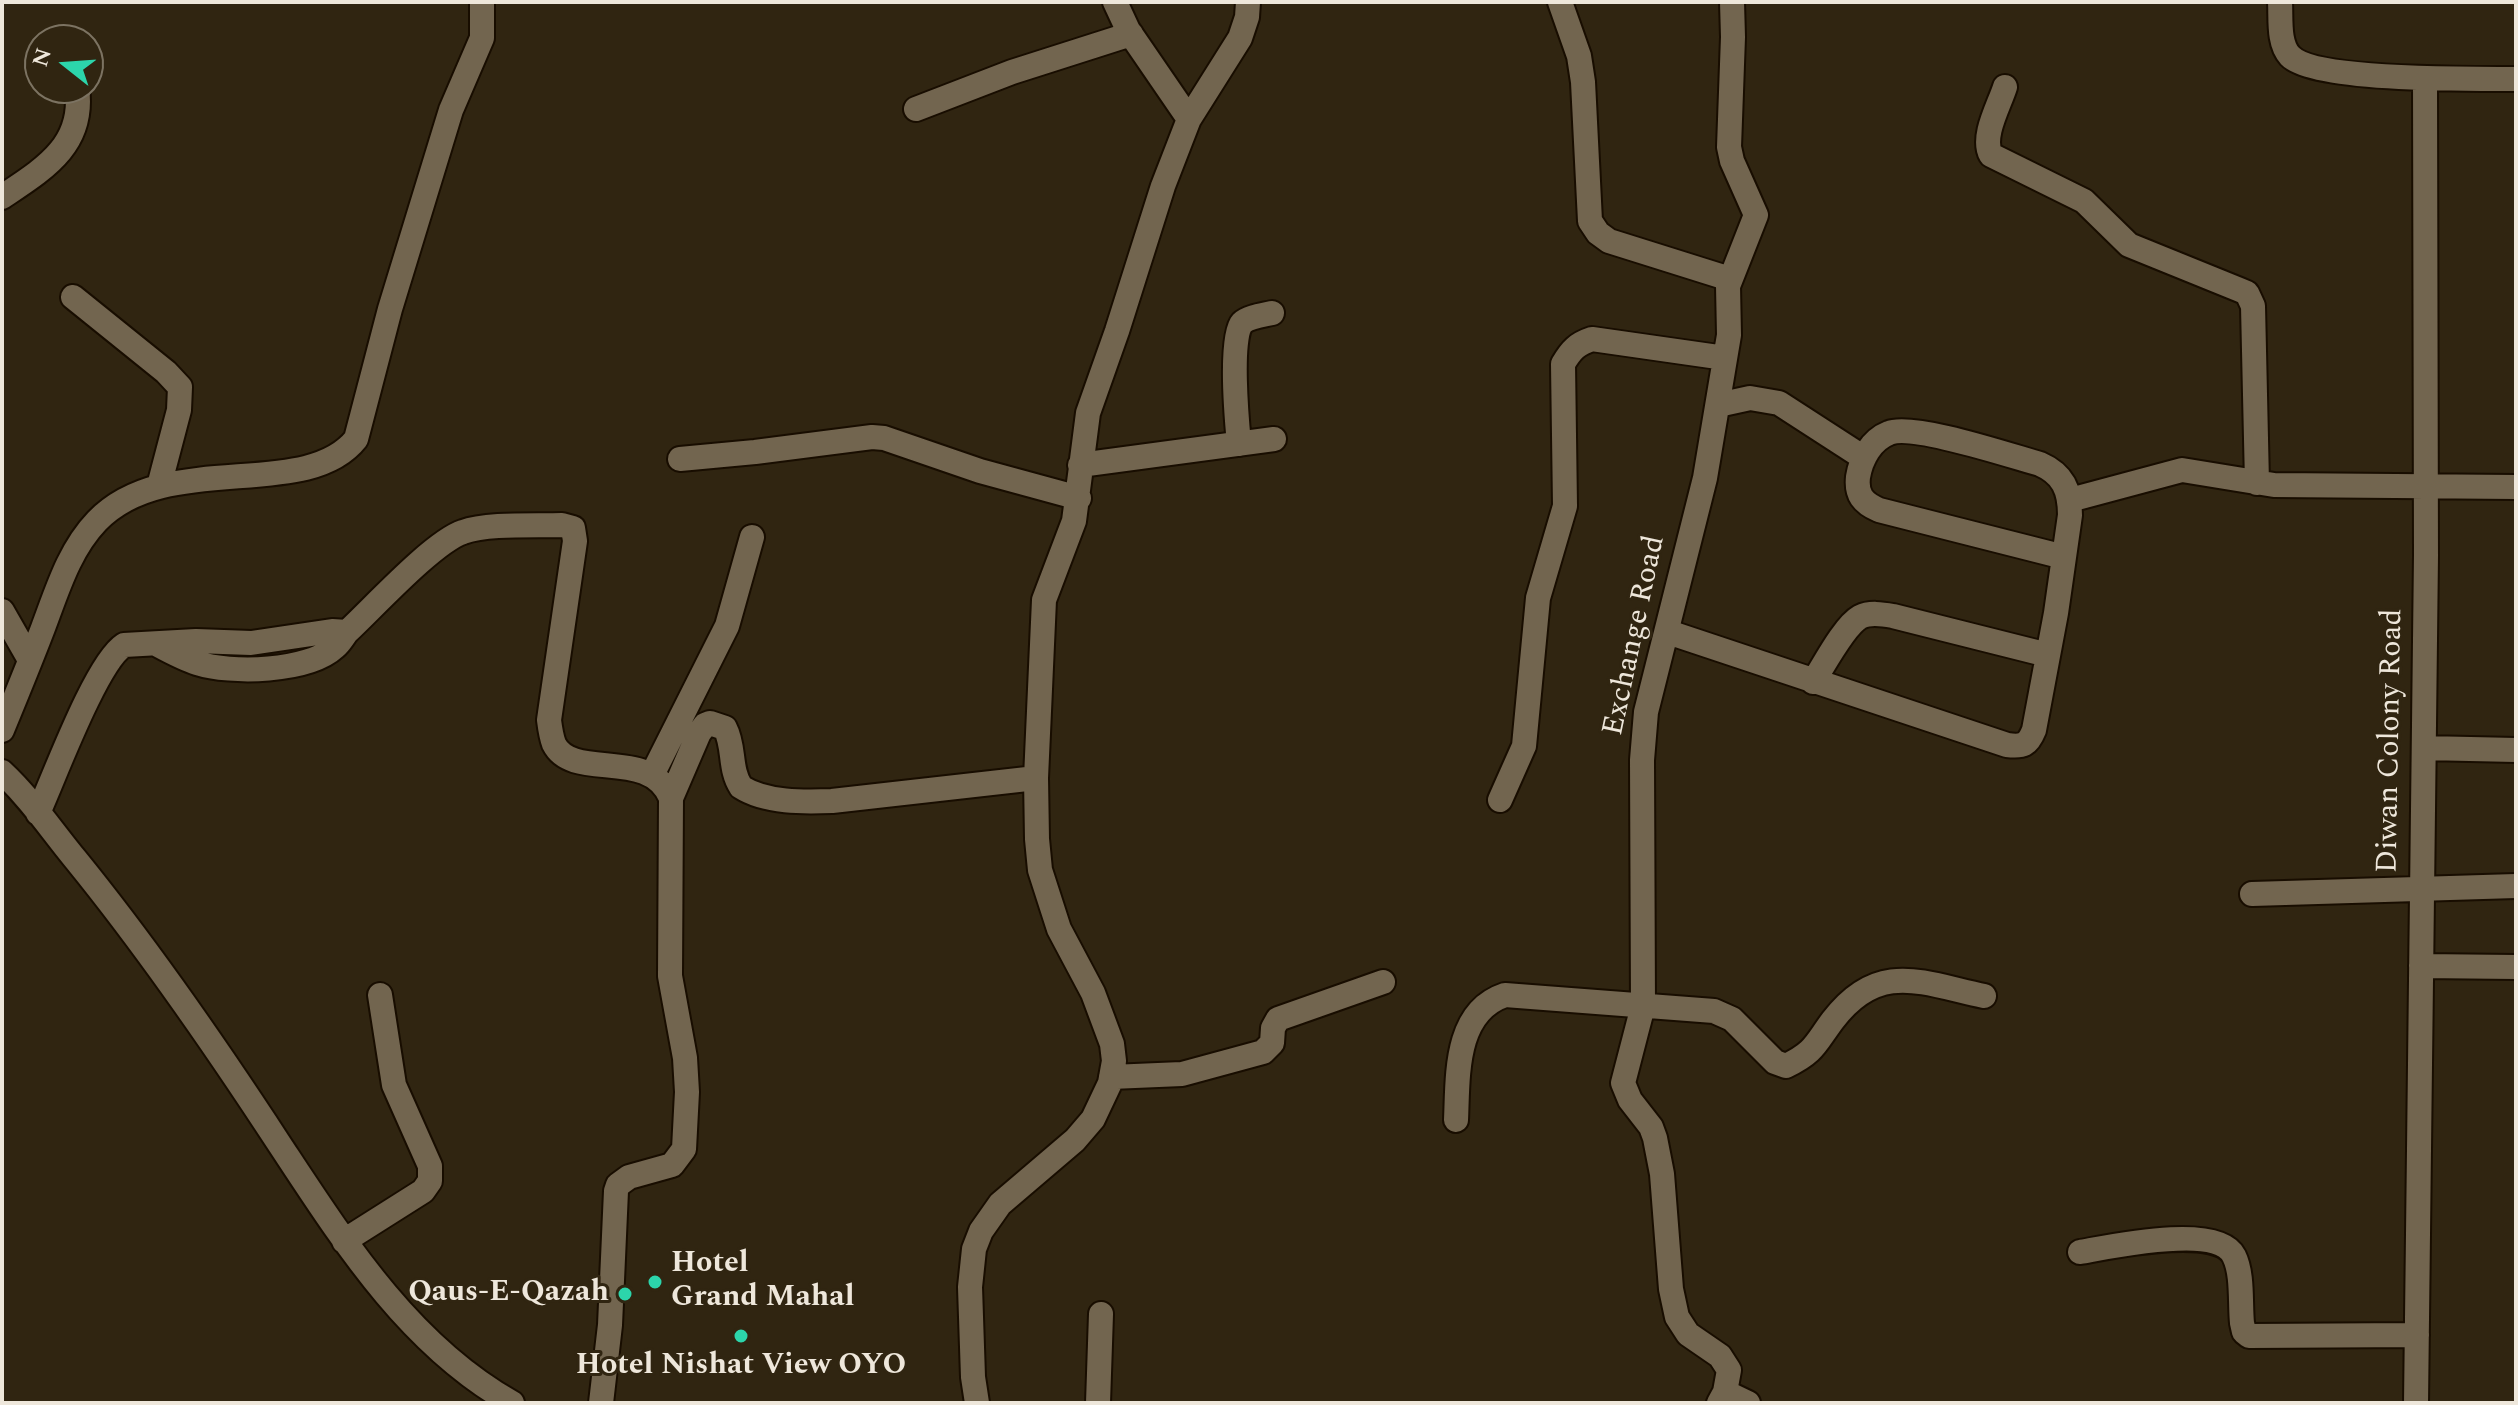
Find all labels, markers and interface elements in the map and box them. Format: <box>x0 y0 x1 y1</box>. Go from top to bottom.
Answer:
north arrow <box>24 24 104 104</box>
text: N <box>24 44 61 71</box>
street label: Exchange Road <box>1597 533 1675 739</box>
street label: Diwan Colony Road <box>2372 608 2412 874</box>
place label: Hotel Grand Mahal <box>671 1247 854 1318</box>
marker: Hotel Grand Mahal <box>646 1273 664 1291</box>
place label: Qaus-E-Qazah <box>408 1276 609 1312</box>
marker: Qaus-E-Qazah <box>616 1285 634 1303</box>
marker: Hotel Nishat View OYO <box>732 1327 750 1345</box>
place label: Hotel Nishat View OYO <box>576 1349 906 1385</box>

